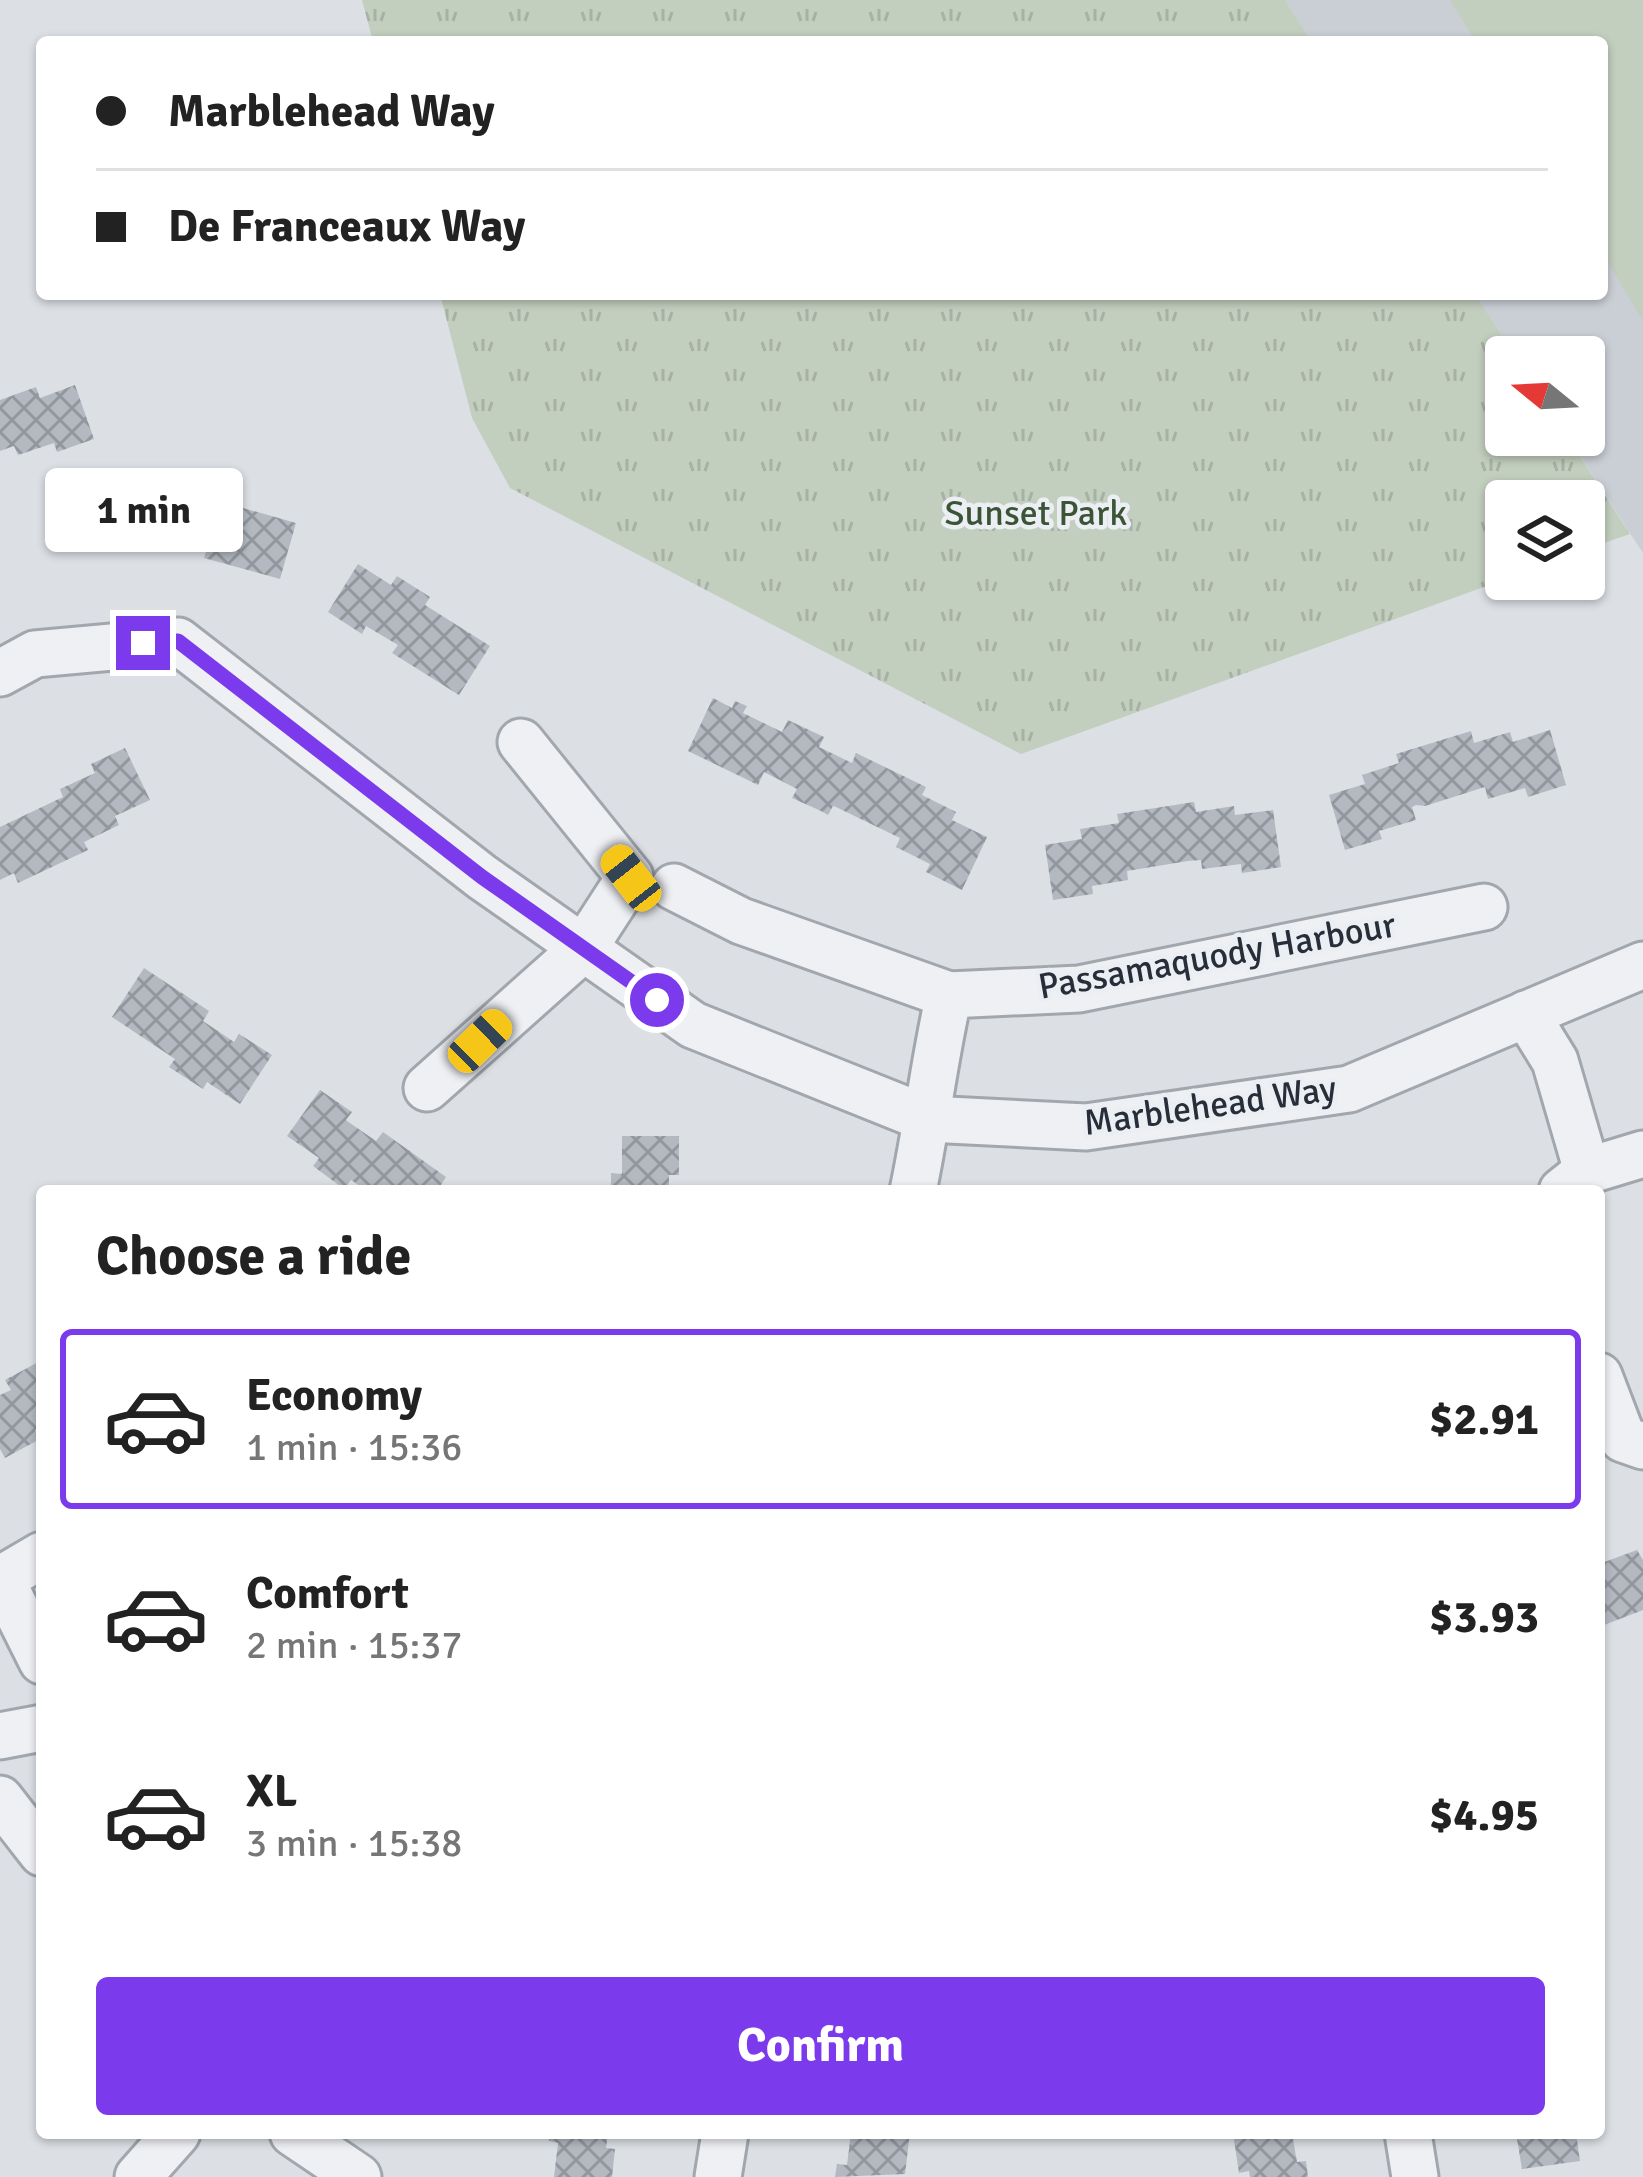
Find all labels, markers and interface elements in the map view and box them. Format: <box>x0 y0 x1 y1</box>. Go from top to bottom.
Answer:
text: Marblehead Way <box>168 84 495 139</box>
text: De Franceaux Way <box>168 199 525 254</box>
north arrow <box>1485 336 1605 456</box>
map controls <box>1485 336 1605 600</box>
callout: 1 min <box>44 469 242 553</box>
button: layers <box>1485 480 1605 600</box>
text: 1 min <box>97 486 191 534</box>
park label: Sunset Park <box>945 491 1127 536</box>
route end <box>116 616 170 670</box>
car <box>595 839 667 917</box>
street label: Passamaquody Harbour <box>1035 902 1400 1010</box>
route start <box>630 973 684 1027</box>
car <box>442 1003 518 1079</box>
street label: Marblehead Way <box>1081 1066 1339 1146</box>
text: Choose a ride <box>96 1223 411 1290</box>
icon: car <box>102 1365 210 1473</box>
text: Economy <box>246 1368 422 1423</box>
text: $2.91 <box>1429 1392 1539 1447</box>
text: 1 min · 15:36 <box>246 1423 462 1471</box>
icon: car <box>102 1563 210 1671</box>
text: Comfort <box>246 1566 409 1621</box>
text: $3.93 <box>1429 1590 1539 1645</box>
text: 2 min · 15:37 <box>246 1621 462 1669</box>
icon: car <box>102 1761 210 1869</box>
text: XL <box>246 1764 297 1819</box>
text: $4.95 <box>1429 1788 1539 1843</box>
text: 3 min · 15:38 <box>246 1819 462 1867</box>
button: Confirm <box>96 1977 1545 2115</box>

